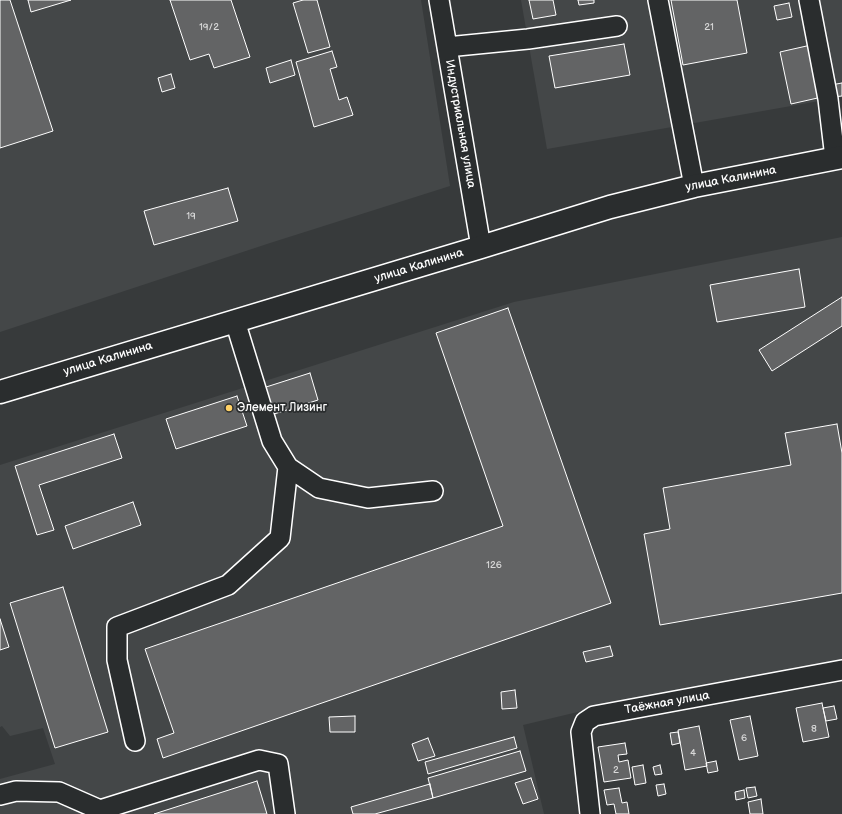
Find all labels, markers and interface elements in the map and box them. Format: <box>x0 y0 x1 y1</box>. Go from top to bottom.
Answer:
house number: 19/2 <box>199 21 219 33</box>
house number: 21 <box>704 21 714 33</box>
street label: Индустриальная улица <box>442 59 478 189</box>
street label: улица Калинина <box>684 163 778 195</box>
house number: 19 <box>186 210 196 222</box>
street label: улица Калинина <box>373 246 465 286</box>
street label: улица Калинина <box>62 339 154 379</box>
place label: Элемент Лизинг <box>237 401 327 415</box>
marker: Элемент Лизинг <box>224 403 234 413</box>
house number: 126 <box>486 559 502 571</box>
street label: Таёжная улица <box>623 688 711 718</box>
house number: 8 <box>811 723 817 735</box>
house number: 6 <box>741 732 747 744</box>
house number: 4 <box>690 747 696 759</box>
house number: 2 <box>613 764 619 776</box>

